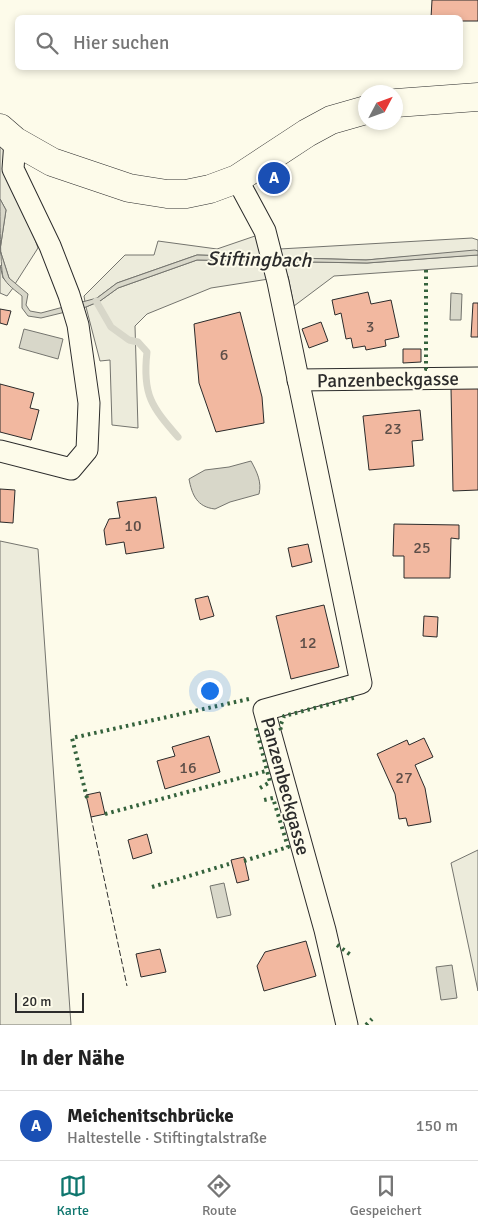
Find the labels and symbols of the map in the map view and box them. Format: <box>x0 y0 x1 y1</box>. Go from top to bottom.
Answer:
north arrow <box>358 85 403 130</box>
pin: A <box>258 159 290 197</box>
water label: Stiftingbach <box>206 246 313 273</box>
house number: 3 <box>366 317 374 337</box>
house number: 6 <box>220 345 228 365</box>
street label: Panzenbeckgasse <box>317 367 459 393</box>
house number: 23 <box>384 419 402 439</box>
house number: 10 <box>124 516 142 536</box>
house number: 25 <box>413 538 431 558</box>
house number: 12 <box>299 633 317 653</box>
your location <box>197 678 223 704</box>
street label: Panzenbeckgasse <box>255 715 315 858</box>
house number: 16 <box>179 758 197 778</box>
house number: 27 <box>395 768 413 788</box>
scale bar <box>15 990 84 1013</box>

